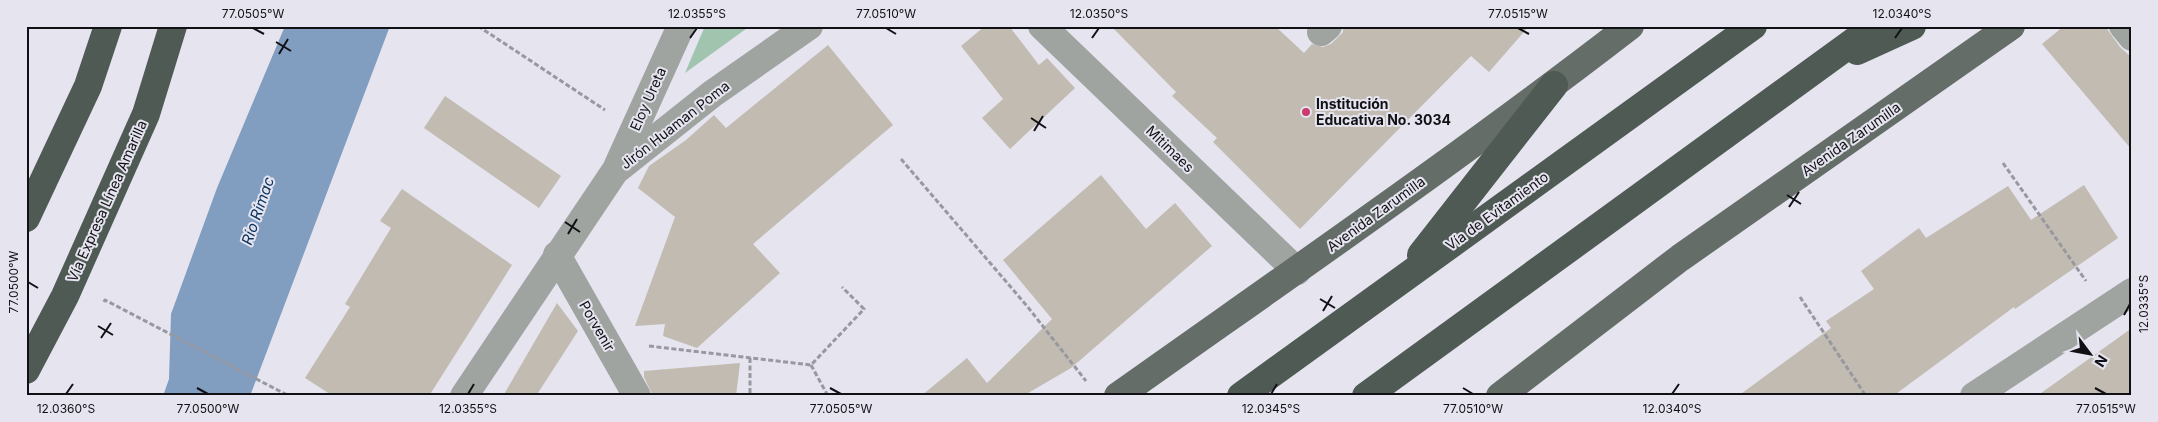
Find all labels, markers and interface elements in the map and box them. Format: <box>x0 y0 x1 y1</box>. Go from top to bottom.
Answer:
text: 77.0505°W <box>222 6 284 21</box>
text: 12.0355°S <box>668 6 726 21</box>
text: 77.0510°W <box>856 6 916 21</box>
text: 12.0350°S <box>1070 6 1128 21</box>
text: 77.0515°W <box>1488 6 1548 21</box>
text: 12.0340°S <box>1873 6 1932 21</box>
street label: Eloy Ureta <box>626 64 669 133</box>
street label: Jirón Huaman Poma <box>617 77 732 172</box>
place label: Institución Educativa No. 3034 <box>1316 95 1451 128</box>
street label: Avenida Zarumilla <box>1798 98 1904 179</box>
marker: Institución Educativa No. 3034 <box>1300 106 1312 118</box>
street label: Vía Expresa Línea Amarilla <box>63 117 150 284</box>
street label: Mitimaes <box>1143 122 1198 175</box>
street label: Vía de Evitamiento <box>1442 168 1551 254</box>
street label: Avenida Zarumilla <box>1323 172 1428 255</box>
water label: Río Rímac <box>237 174 278 247</box>
text: 77.0500°W <box>6 250 21 313</box>
text: 12.0335°S <box>2136 275 2151 333</box>
street label: Porvenir <box>576 297 619 354</box>
north arrow <box>2066 330 2116 380</box>
text: N <box>2091 352 2111 370</box>
text: 12.0360°S <box>37 401 96 416</box>
text: 77.0500°W <box>177 401 240 416</box>
text: 12.0355°S <box>439 401 497 416</box>
text: 77.0505°W <box>810 401 872 416</box>
text: 12.0345°S <box>1242 401 1301 416</box>
text: 77.0510°W <box>1443 401 1503 416</box>
text: 12.0340°S <box>1643 401 1702 416</box>
text: 77.0515°W <box>2076 401 2136 416</box>

